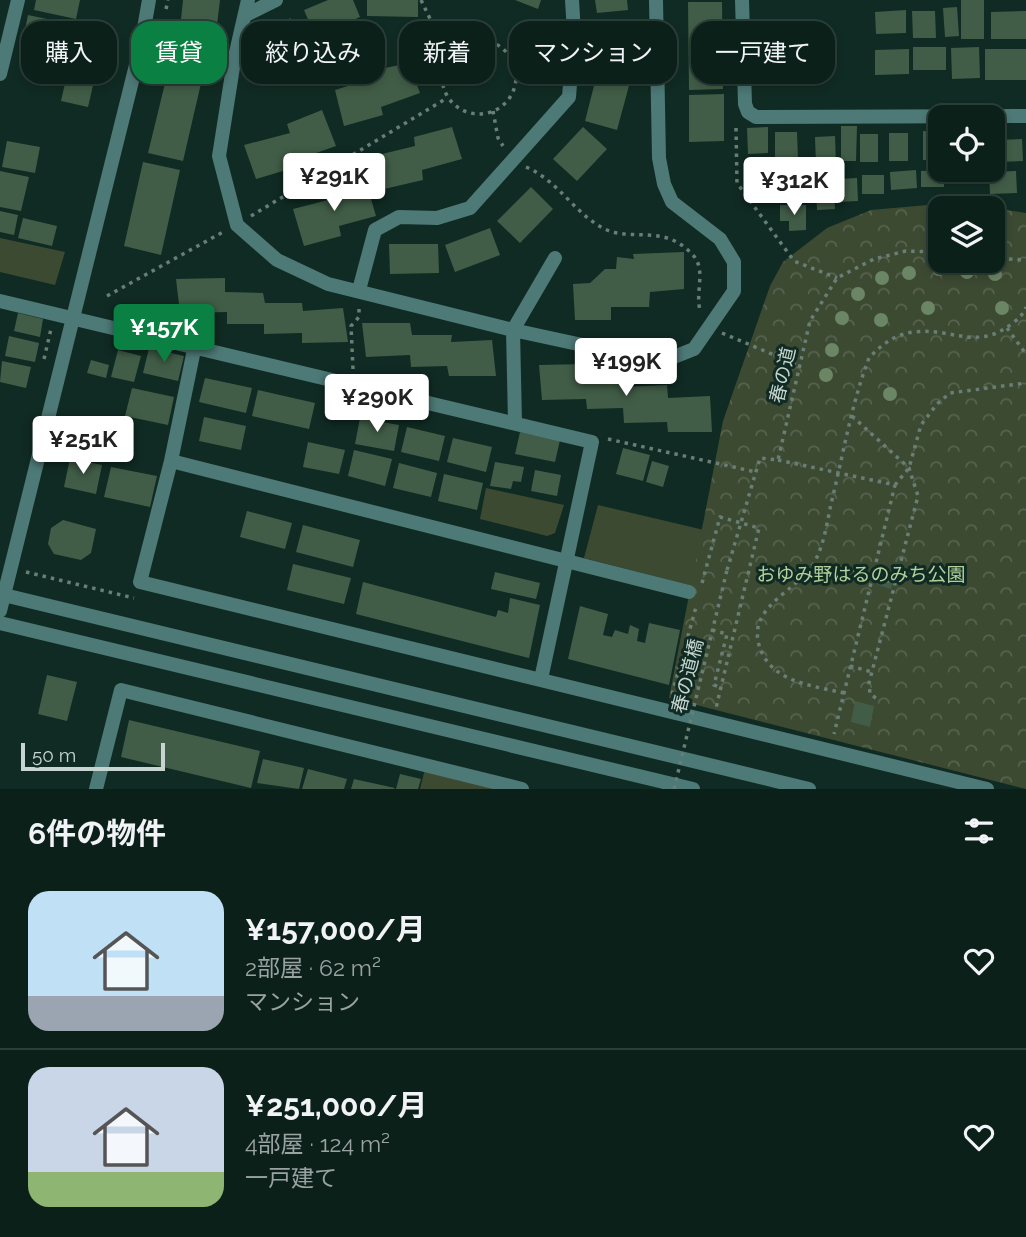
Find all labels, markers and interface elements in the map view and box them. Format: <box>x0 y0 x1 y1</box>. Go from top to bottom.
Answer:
chip: 購入 <box>21 21 117 84</box>
chip: 賃貸 <box>131 21 227 84</box>
chip: 絞り込み <box>241 21 385 84</box>
chip: 新着 <box>399 21 495 84</box>
chip: マンション <box>509 21 677 84</box>
chip: 一戸建て <box>691 21 835 84</box>
map controls <box>928 105 1005 273</box>
button: locate <box>928 105 1005 182</box>
pin: ¥291K <box>285 154 383 213</box>
pin: ¥312K <box>745 158 843 217</box>
text: ¥291K <box>299 162 369 189</box>
text: ¥312K <box>760 166 828 193</box>
button: layers <box>928 196 1005 273</box>
pin: ¥157K <box>115 304 213 364</box>
text: ¥157K <box>130 313 198 340</box>
pin: ¥199K <box>577 338 675 398</box>
street label: 春の道 <box>765 345 799 405</box>
text: ¥199K <box>591 347 661 374</box>
pin: ¥290K <box>328 374 426 434</box>
text: ¥290K <box>341 383 413 410</box>
pin: ¥251K <box>34 416 132 476</box>
text: ¥251K <box>49 425 117 452</box>
park label: おゆみ野はるのみち公園 <box>756 563 966 585</box>
street label: 春の道橋 <box>667 636 707 716</box>
scale bar <box>21 740 164 772</box>
text: 50 m <box>32 744 76 766</box>
icon: filters <box>960 812 998 850</box>
text: 6件の物件 <box>28 816 166 851</box>
text: ¥157,000/月 <box>245 912 426 947</box>
icon: home <box>84 919 168 1003</box>
icon: heart <box>960 942 998 980</box>
text: 2部屋 · 62 m² <box>245 954 381 981</box>
text: マンション <box>245 988 360 1015</box>
text: ¥251,000/月 <box>245 1088 428 1123</box>
icon: home <box>84 1095 168 1179</box>
icon: heart <box>960 1118 998 1156</box>
text: 4部屋 · 124 m² <box>245 1130 390 1157</box>
text: 一戸建て <box>245 1164 337 1191</box>

